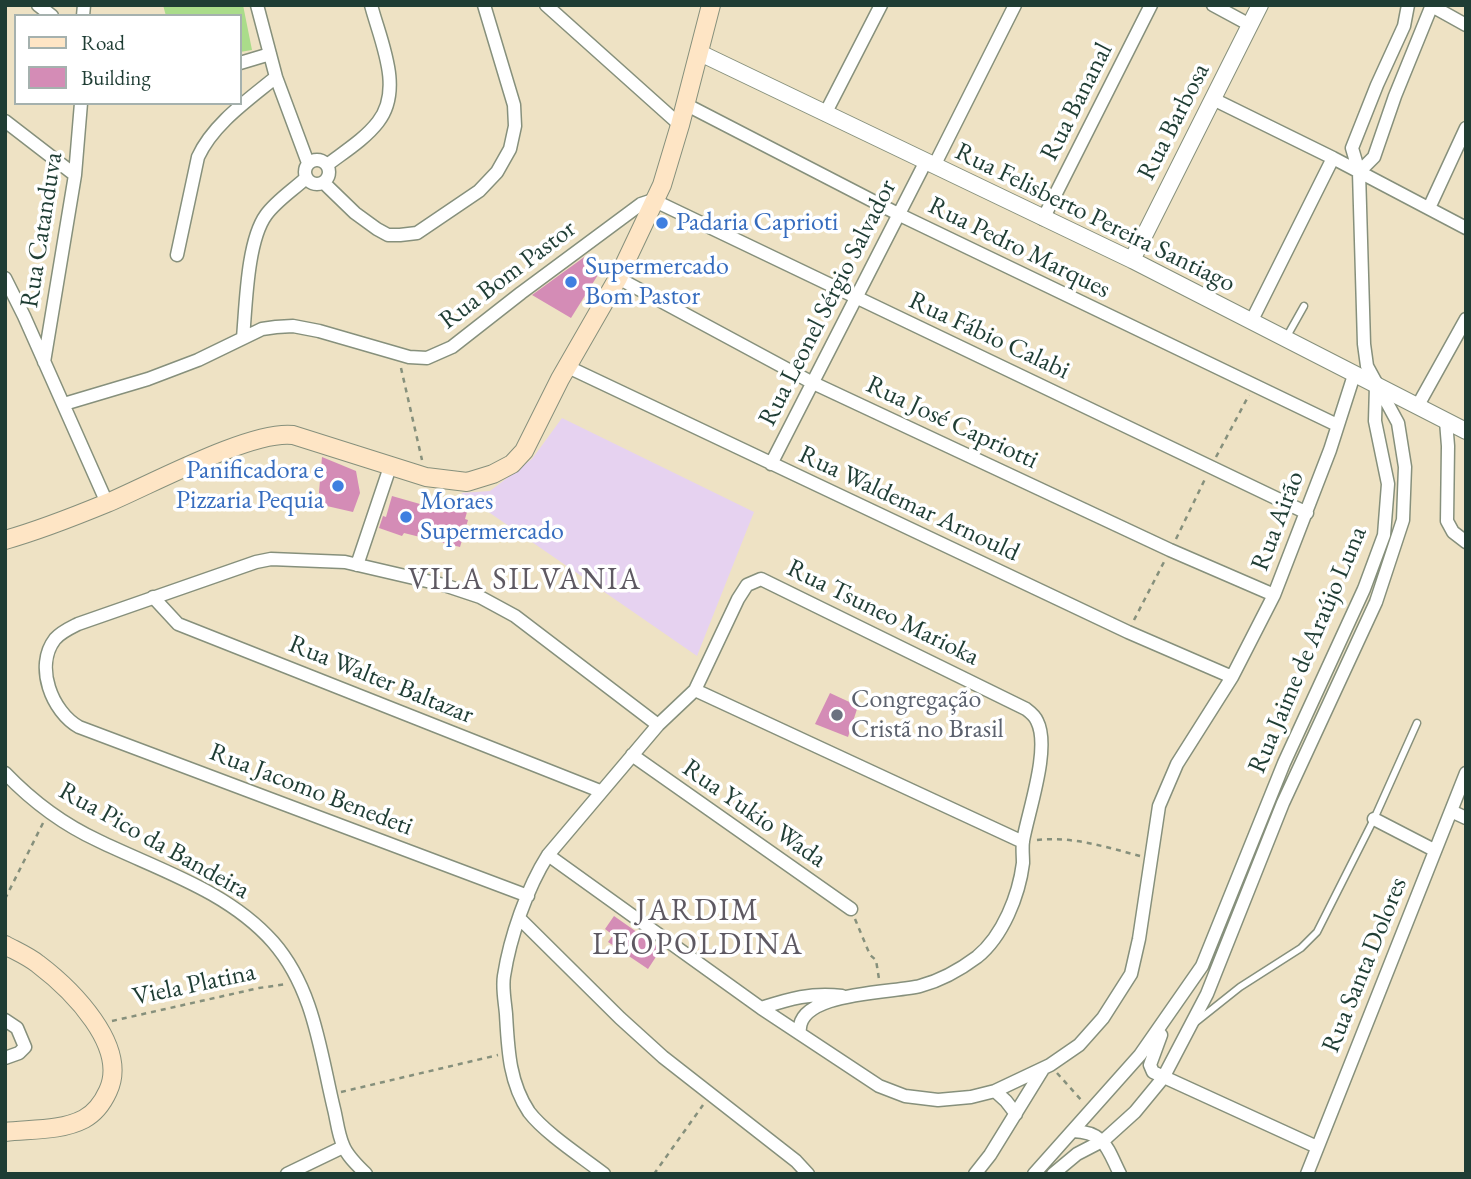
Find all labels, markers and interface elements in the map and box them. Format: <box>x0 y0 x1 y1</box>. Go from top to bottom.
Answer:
legend <box>14 14 242 105</box>
text: Road <box>81 29 125 56</box>
street label: Rua Bananal <box>1034 38 1120 166</box>
street label: Rua Barbosa <box>1131 58 1217 186</box>
text: Building <box>81 64 151 91</box>
street label: Rua Felisberto Pereira Santiago <box>950 136 1240 300</box>
street label: Rua Catanduva <box>14 150 70 310</box>
street label: Rua Leonel Sérgio Salvador <box>752 175 904 431</box>
street label: Rua Pedro Marques <box>923 190 1115 306</box>
place label: Padaria Caprioti <box>676 207 838 239</box>
street label: Rua Bom Pastor <box>434 214 582 336</box>
marker: Padaria Caprioti <box>654 215 670 231</box>
place label: Supermercado Bom Pastor <box>585 251 729 312</box>
marker: Supermercado Bom Pastor <box>563 274 579 290</box>
street label: Rua Fábio Calabi <box>904 285 1074 387</box>
street label: Rua José Capriotti <box>861 370 1043 476</box>
street label: Rua Waldemar Arnould <box>794 439 1024 569</box>
place label: Panificadora e Pizzaria Pequia <box>176 455 324 516</box>
street label: Rua Airão <box>1245 467 1311 575</box>
marker: Panificadora e Pizzaria Pequia <box>330 478 346 494</box>
place label: Moraes Supermercado <box>420 486 564 548</box>
marker: Moraes Supermercado <box>398 509 414 525</box>
street label: Rua Jaime de Araújo Luna <box>1242 522 1374 778</box>
street label: Rua Tsuneo Marioka <box>782 553 984 673</box>
district label: VILA SILVANIA <box>410 563 640 599</box>
street label: Rua Walter Baltazar <box>284 629 478 731</box>
place label: Congregação Cristã no Brasil <box>851 684 1004 746</box>
marker: Congregação Cristã no Brasil <box>829 707 845 723</box>
street label: Rua Jacomo Benedeti <box>205 737 417 843</box>
street label: Rua Yukio Wada <box>676 753 832 875</box>
street label: Rua Pico da Bandeira <box>53 776 255 906</box>
street label: Rua Santa Dolores <box>1316 873 1414 1057</box>
district label: JARDIM LEOPOLDINA <box>593 894 803 964</box>
street label: Viela Platina <box>130 957 258 1013</box>

